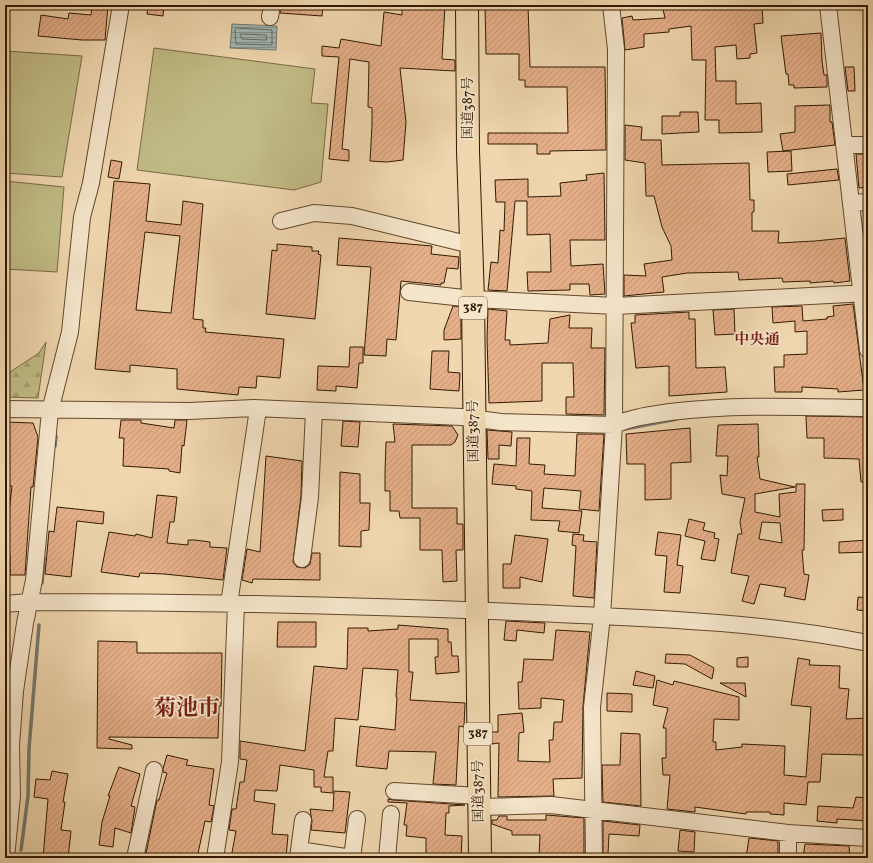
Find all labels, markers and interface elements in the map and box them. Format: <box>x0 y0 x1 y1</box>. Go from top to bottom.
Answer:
street label: 国道387号 <box>459 76 478 140</box>
road number: 387 <box>459 297 487 319</box>
district label: 中央通 <box>734 330 780 351</box>
street label: 国道387号 <box>464 399 484 463</box>
district label: 菊池市 <box>154 694 220 725</box>
road number: 387 <box>464 723 492 745</box>
street label: 国道387号 <box>469 759 489 823</box>

